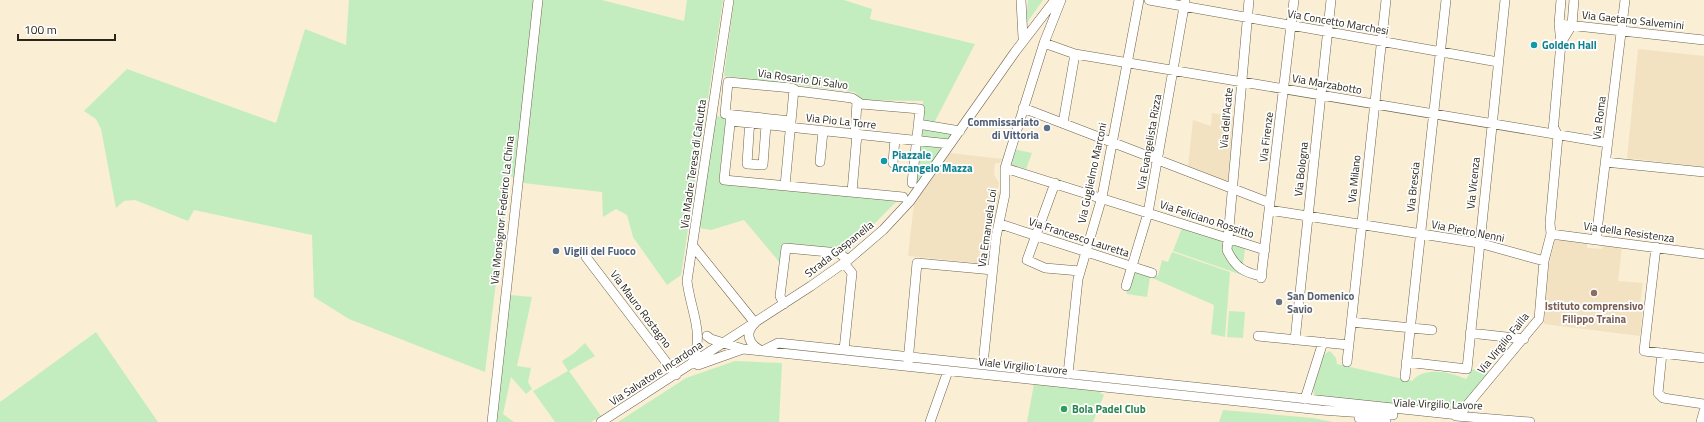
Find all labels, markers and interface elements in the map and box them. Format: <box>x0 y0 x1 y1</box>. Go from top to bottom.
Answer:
street label: Via Concetto Marchesi <box>1286 5 1390 39</box>
street label: Via Gaetano Salvemini <box>1581 7 1685 33</box>
scale bar <box>18 16 115 42</box>
text: 100 m <box>24 20 57 39</box>
place label: Golden Hall <box>1542 37 1597 53</box>
marker: Golden Hall <box>1529 40 1539 50</box>
street label: Via Rosario Di Salvo <box>757 65 849 93</box>
street label: Via Marzabotto <box>1291 70 1363 98</box>
street label: Via dell'Acate <box>1215 86 1237 149</box>
street label: Via Evangelista Rizza <box>1133 92 1165 191</box>
street label: Via Roma <box>1588 95 1610 141</box>
street label: Via Madre Teresa di Calcutta <box>676 98 710 230</box>
street label: Via Pio La Torre <box>805 109 877 133</box>
street label: Via Firenze <box>1255 110 1277 163</box>
place label: Commissariato di Vittoria <box>968 114 1039 143</box>
street label: Via Guglielmo Marconi <box>1073 121 1111 225</box>
marker: Commissariato di Vittoria <box>1042 123 1052 133</box>
street label: Via Monsignor Federico La China <box>486 134 518 285</box>
street label: Via Bologna <box>1290 140 1312 197</box>
place label: Piazzale Arcangelo Mazza <box>892 147 973 176</box>
street label: Via Milano <box>1344 154 1364 204</box>
marker: Piazzale Arcangelo Mazza <box>879 156 889 166</box>
street label: Via Vicenza <box>1462 156 1484 210</box>
street label: Via Brescia <box>1402 161 1424 213</box>
street label: Via Emanuela Loi <box>974 188 1000 268</box>
street label: Via Feliciano Rossitto <box>1158 196 1256 242</box>
street label: Via Francesco Lauretta <box>1027 213 1132 261</box>
street label: Via Pietro Nenni <box>1430 216 1506 246</box>
street label: Strada Gaspanella <box>801 217 877 281</box>
street label: Via della Resistenza <box>1582 218 1676 246</box>
place label: Vigili del Fuoco <box>564 243 636 259</box>
marker: Vigili del Fuoco <box>551 246 561 256</box>
street label: Via Mauro Rostagno <box>606 267 676 351</box>
place label: San Domenico Savio <box>1287 288 1355 317</box>
marker: Istituto comprensivo Filippo Traina <box>1589 288 1599 298</box>
marker: San Domenico Savio <box>1274 297 1284 307</box>
place label: Istituto comprensivo Filippo Traina <box>1545 298 1643 327</box>
street label: Via Virgilio Failla <box>1473 309 1533 377</box>
street label: Via Salvatore Incardona <box>606 336 706 409</box>
street label: Viale Virgilio Lavore <box>978 353 1069 379</box>
street label: Viale Virgilio Lavore <box>1393 394 1483 414</box>
place label: Bola Padel Club <box>1072 401 1146 417</box>
marker: Bola Padel Club <box>1059 404 1069 414</box>

